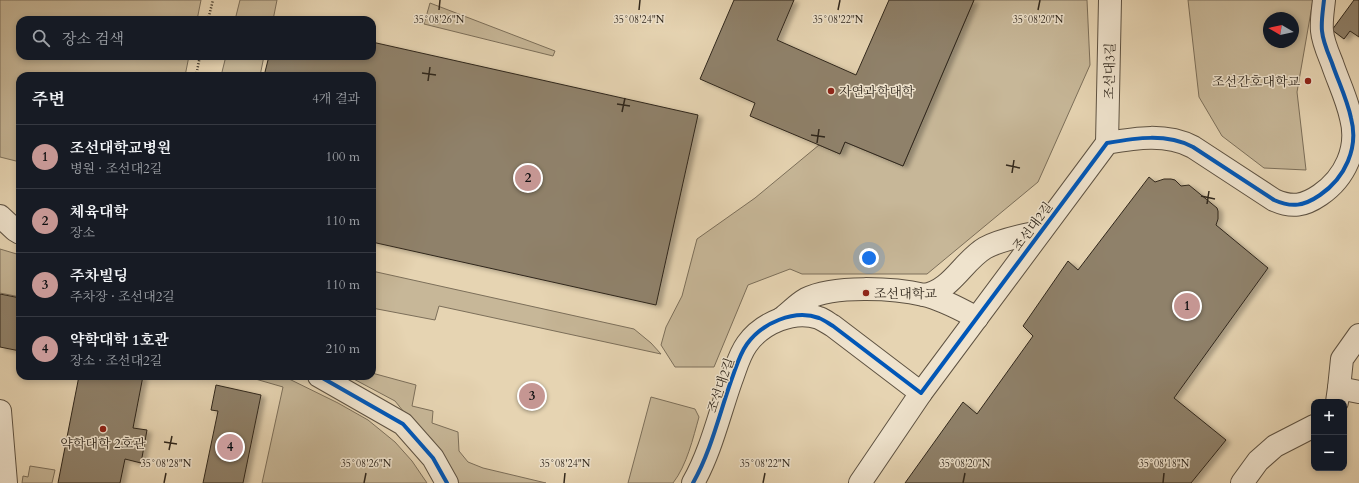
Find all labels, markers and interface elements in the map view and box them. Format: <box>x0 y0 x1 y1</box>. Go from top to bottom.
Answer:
north arrow <box>1263 12 1299 48</box>
text: 35°08'26"N <box>414 13 465 27</box>
text: 35°08'24"N <box>614 13 665 27</box>
text: 35°08'22"N <box>813 13 864 27</box>
text: 35°08'20"N <box>1013 13 1064 27</box>
search box <box>16 16 376 60</box>
icon: search <box>30 27 52 49</box>
text: 장소 검색 <box>62 29 124 49</box>
street label: 조선대3길 <box>1101 42 1119 100</box>
place label: 조선간호대학교 <box>1212 73 1300 91</box>
marker: 조선간호대학교 <box>1303 76 1313 86</box>
place label: 자연과학대학 <box>839 83 915 101</box>
marker: 자연과학대학 <box>826 86 836 96</box>
text: 주변 <box>32 88 65 111</box>
text: 4개 결과 <box>312 90 360 108</box>
text: 조선대학교병원 <box>70 138 171 158</box>
text: 1 <box>42 148 48 166</box>
text: 100 m <box>326 148 360 166</box>
text: 병원 · 조선대2길 <box>70 160 162 178</box>
pin: 2 <box>515 163 541 193</box>
street label: 조선대2길 <box>1008 198 1057 255</box>
text: 체육대학 <box>70 202 128 222</box>
text: 2 <box>42 212 48 230</box>
text: 110 m <box>326 212 360 230</box>
text: 장소 <box>70 224 95 242</box>
your location <box>859 248 879 268</box>
text: 주차빌딩 <box>70 266 128 286</box>
text: 3 <box>42 276 48 294</box>
text: 110 m <box>326 276 360 294</box>
place label: 조선대학교 <box>874 285 937 303</box>
text: 주차장 · 조선대2길 <box>70 288 175 306</box>
marker: 조선대학교 <box>861 288 871 298</box>
pin: 1 <box>1174 291 1200 321</box>
text: 약학대학 1호관 <box>70 330 169 350</box>
text: 4 <box>42 340 48 358</box>
text: 210 m <box>326 340 360 358</box>
text: 장소 · 조선대2길 <box>70 352 162 370</box>
street label: 조선대2길 <box>703 355 739 415</box>
pin: 3 <box>519 381 545 411</box>
map controls <box>1311 399 1347 471</box>
button: + <box>1311 399 1347 435</box>
marker: 약학대학 2호관 <box>98 424 108 434</box>
pin: 4 <box>217 432 243 462</box>
place label: 약학대학 2호관 <box>60 435 146 453</box>
button: − <box>1311 435 1347 471</box>
text: 35°08'28"N <box>141 457 192 471</box>
text: 35°08'26"N <box>341 457 392 471</box>
text: 35°08'24"N <box>540 457 591 471</box>
text: 35°08'22"N <box>740 457 791 471</box>
text: 35°08'20"N <box>940 457 991 471</box>
text: 35°08'18"N <box>1139 457 1190 471</box>

